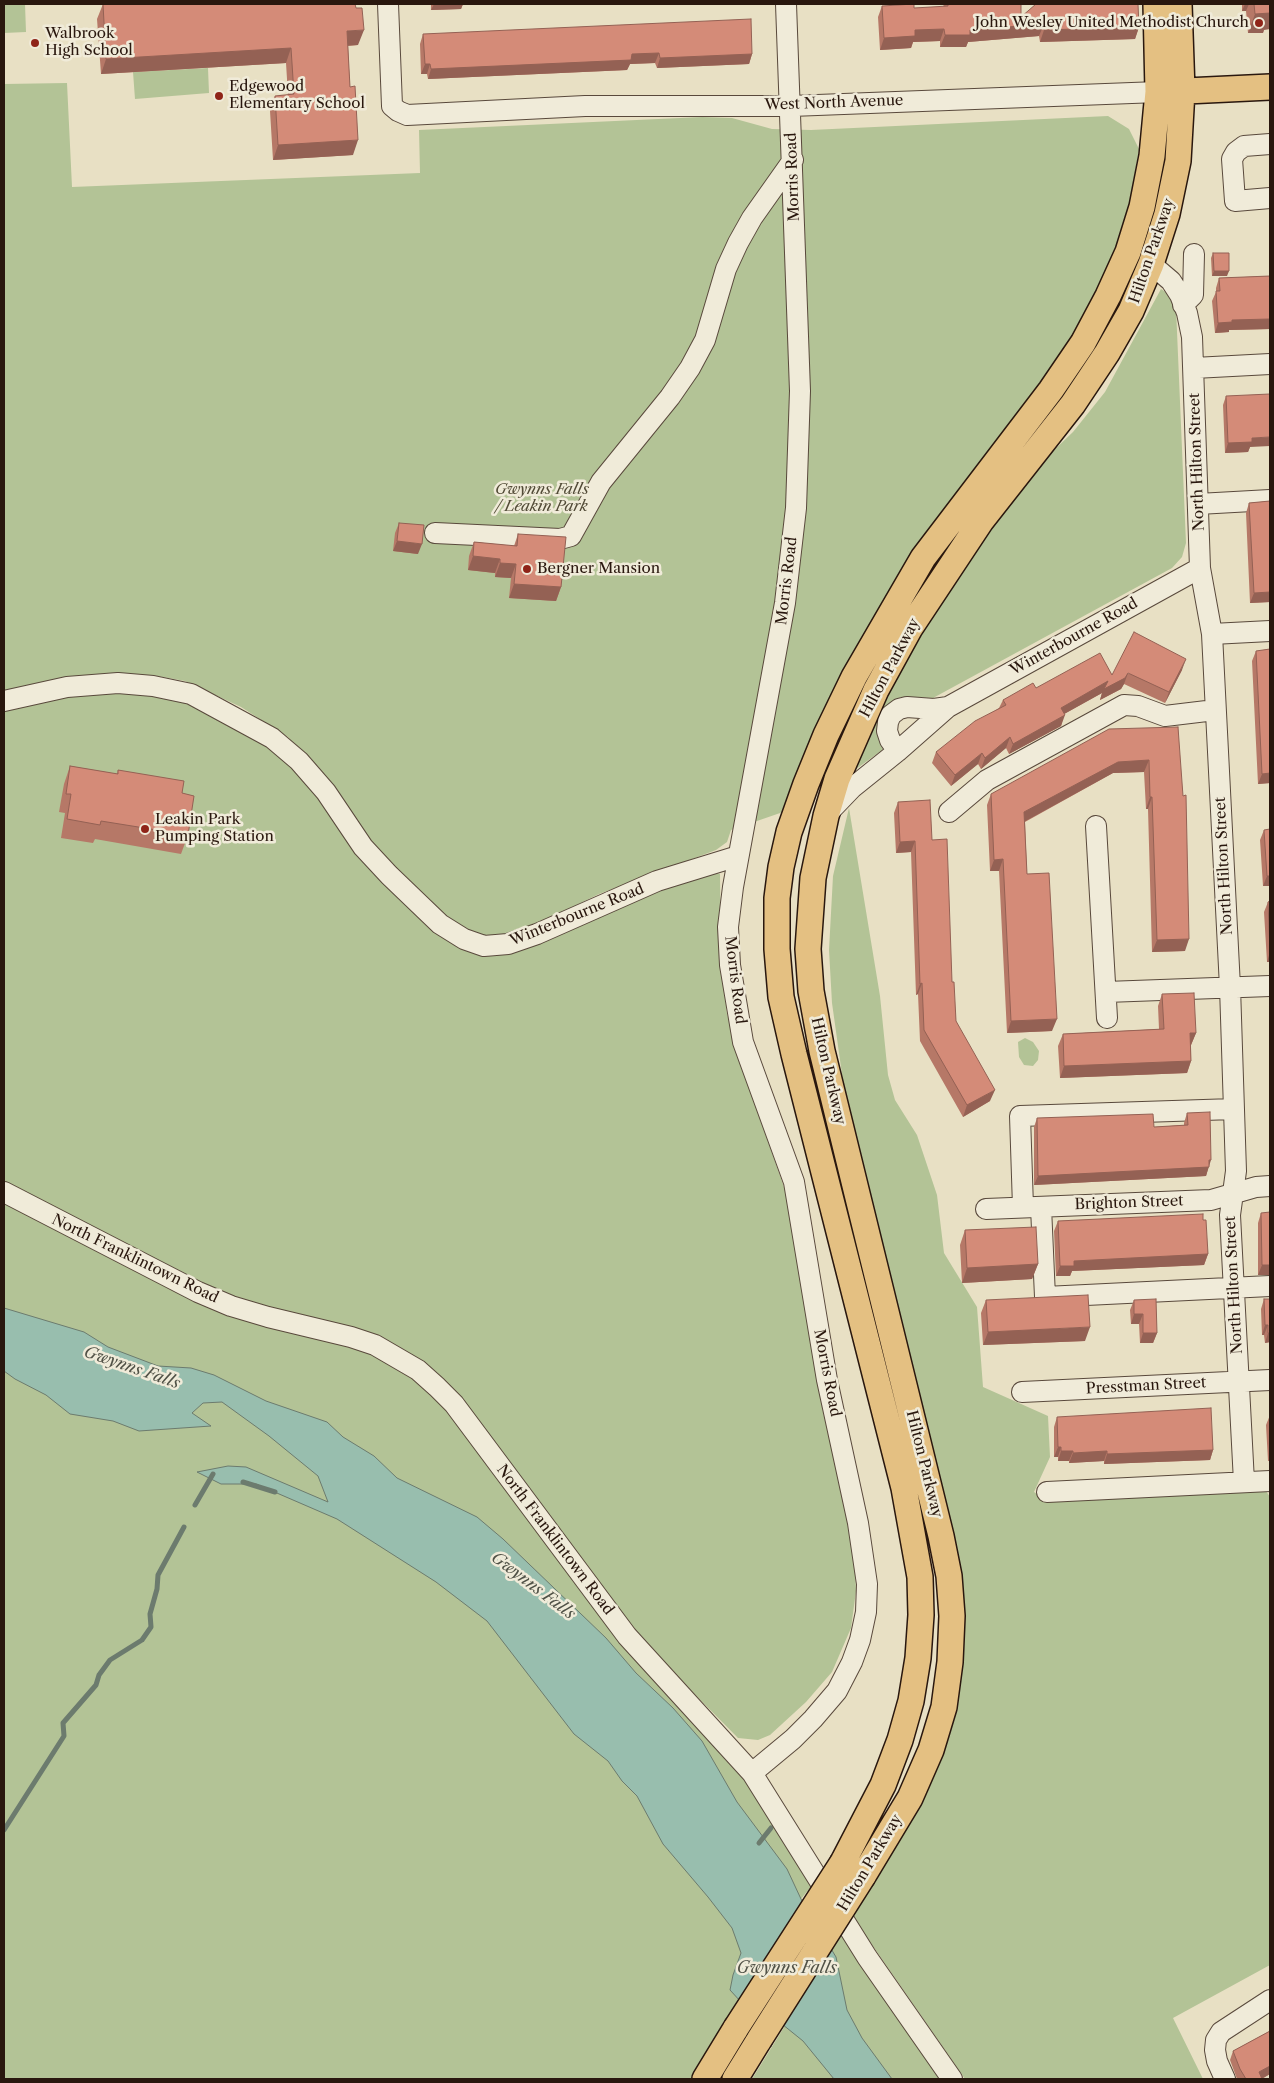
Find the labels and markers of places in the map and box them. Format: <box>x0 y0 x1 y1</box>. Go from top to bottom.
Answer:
place label: John Wesley United Methodist Church <box>975 14 1249 32</box>
marker: John Wesley United Methodist Church <box>1253 17 1265 29</box>
place label: Walbrook High School <box>45 25 133 60</box>
marker: Walbrook High School <box>29 37 41 49</box>
place label: Edgewood Elementary School <box>229 78 365 113</box>
marker: Edgewood Elementary School <box>213 90 225 102</box>
place label: Bergner Mansion <box>537 560 660 578</box>
marker: Bergner Mansion <box>521 563 533 575</box>
place label: Leakin Park Pumping Station <box>155 811 274 846</box>
marker: Leakin Park Pumping Station <box>139 823 151 835</box>

